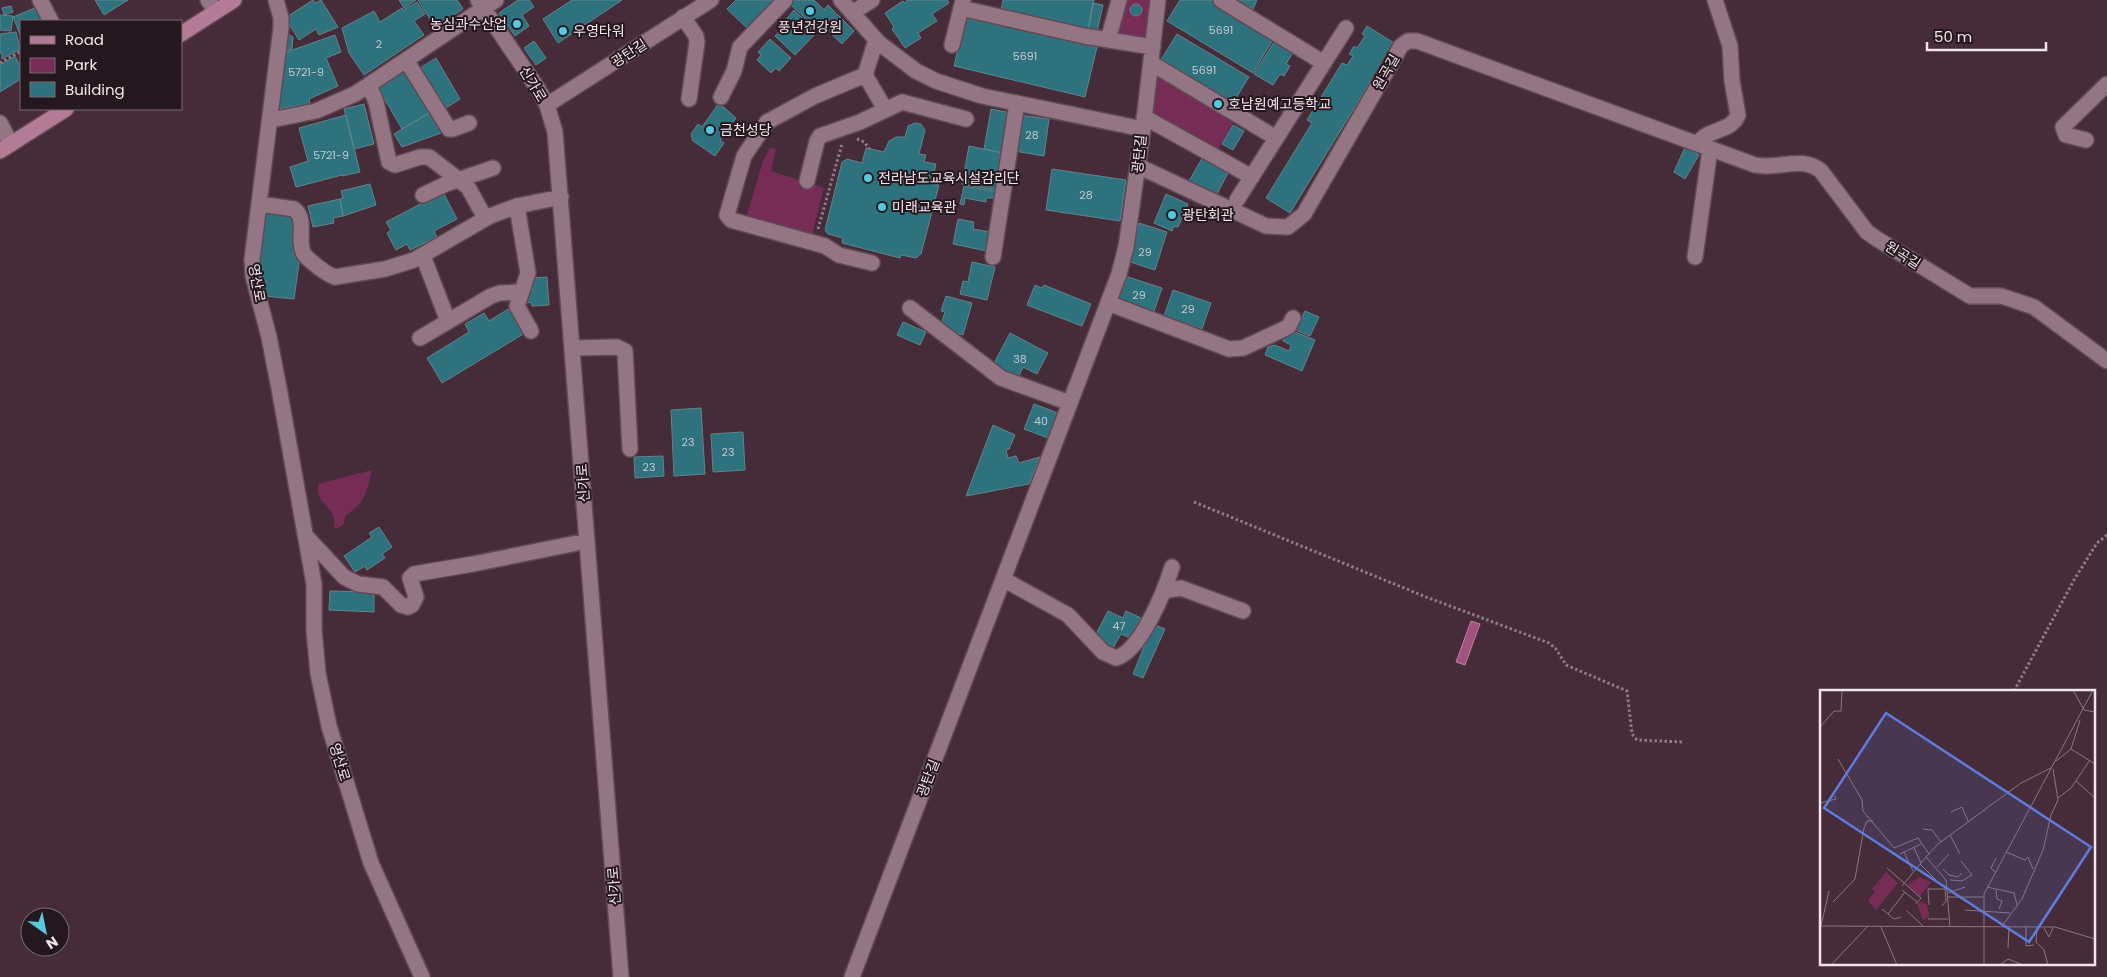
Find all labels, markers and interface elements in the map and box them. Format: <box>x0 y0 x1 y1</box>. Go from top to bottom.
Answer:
marker: 풍년건강원 <box>804 5 816 17</box>
place label: 농심과수산업 <box>430 14 507 34</box>
place label: 풍년건강원 <box>778 17 842 37</box>
marker: 농심과수산업 <box>511 18 523 30</box>
legend <box>20 20 182 110</box>
scale bar <box>1927 20 2046 52</box>
place label: 우영타워 <box>573 21 625 41</box>
house number: 5691 <box>1209 22 1233 38</box>
marker: 우영타워 <box>557 25 569 37</box>
text: 50 m <box>1934 26 1972 47</box>
text: Road <box>65 29 104 50</box>
street label: 광탄길 <box>607 34 651 72</box>
house number: 2 <box>376 36 382 52</box>
house number: 5691 <box>1013 48 1037 64</box>
street label: 원곡길 <box>1368 50 1404 94</box>
text: Park <box>65 54 97 75</box>
street label: 신가로 <box>514 62 552 106</box>
house number: 5691 <box>1192 62 1216 78</box>
house number: 5721-9 <box>288 64 324 80</box>
text: Building <box>65 79 125 100</box>
place label: 호남원예고등학교 <box>1228 94 1331 114</box>
marker: 호남원예고등학교 <box>1212 98 1224 110</box>
place label: 금천성당 <box>720 120 772 140</box>
marker: 금천성당 <box>704 124 716 136</box>
house number: 28 <box>1025 127 1039 143</box>
street label: 광탄길 <box>1127 134 1151 174</box>
house number: 5721-9 <box>313 147 349 163</box>
place label: 전라남도교육시설감리단 <box>878 168 1020 188</box>
marker: 전라남도교육시설감리단 <box>862 172 874 184</box>
house number: 28 <box>1079 187 1093 203</box>
place label: 미래교육관 <box>892 197 957 217</box>
marker: 미래교육관 <box>876 201 888 213</box>
place label: 광탄회관 <box>1182 205 1234 225</box>
marker: 광탄회관 <box>1166 209 1178 221</box>
street label: 원곡길 <box>1881 236 1925 274</box>
house number: 29 <box>1138 244 1152 260</box>
street label: 영산로 <box>244 262 270 304</box>
house number: 29 <box>1132 287 1146 303</box>
house number: 29 <box>1181 301 1195 317</box>
house number: 38 <box>1013 351 1027 367</box>
house number: 40 <box>1034 413 1048 429</box>
house number: 23 <box>682 434 694 450</box>
house number: 23 <box>722 444 734 460</box>
house number: 23 <box>643 459 655 475</box>
street label: 신가로 <box>572 463 594 503</box>
house number: 47 <box>1113 618 1125 634</box>
inset map <box>1820 690 2094 964</box>
street label: 영산로 <box>325 741 355 784</box>
street label: 광탄길 <box>912 756 944 800</box>
street label: 신가로 <box>603 866 625 906</box>
north arrow <box>20 907 70 957</box>
text: N <box>42 932 62 954</box>

